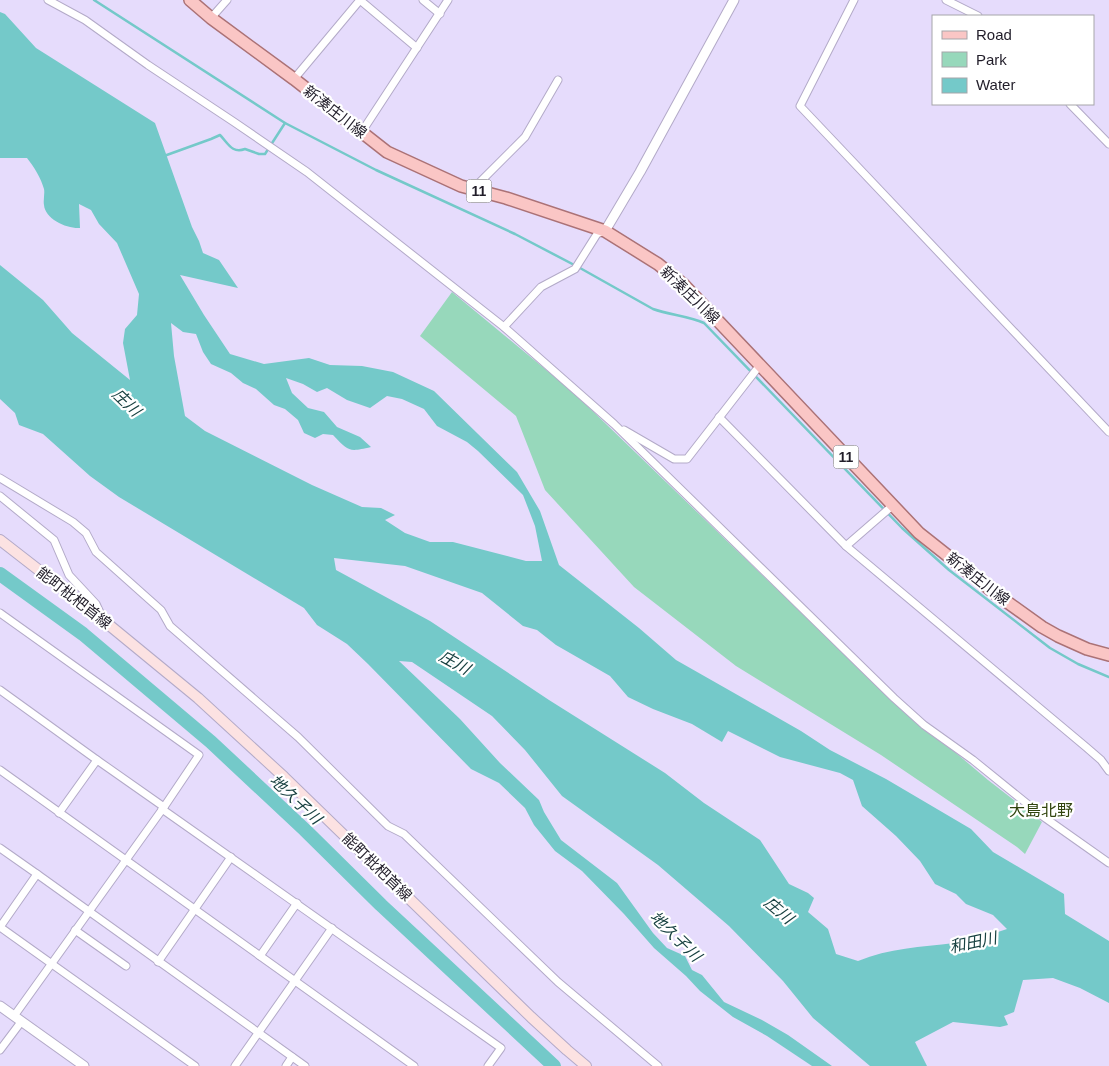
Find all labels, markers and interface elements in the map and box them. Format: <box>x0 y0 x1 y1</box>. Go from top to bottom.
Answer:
legend <box>932 15 1094 105</box>
text: Road <box>976 26 1012 43</box>
text: Park <box>976 51 1007 68</box>
text: Water <box>976 76 1015 93</box>
street label: 新湊庄川線 <box>301 82 370 141</box>
road number: 11 <box>466 180 492 202</box>
street label: 新湊庄川線 <box>657 262 723 327</box>
water label: 庄川 <box>109 385 145 421</box>
road number: 11 <box>834 446 858 468</box>
street label: 新湊庄川線 <box>944 549 1013 608</box>
street label: 能町枇杷首線 <box>34 563 115 632</box>
water label: 庄川 <box>437 647 475 679</box>
water label: 地久子川 <box>266 771 326 829</box>
district label: 大島北野 <box>1009 802 1073 819</box>
street label: 能町枇杷首線 <box>339 829 416 904</box>
water label: 庄川 <box>761 894 798 928</box>
water label: 地久子川 <box>647 908 706 966</box>
water label: 和田川 <box>948 929 1000 956</box>

